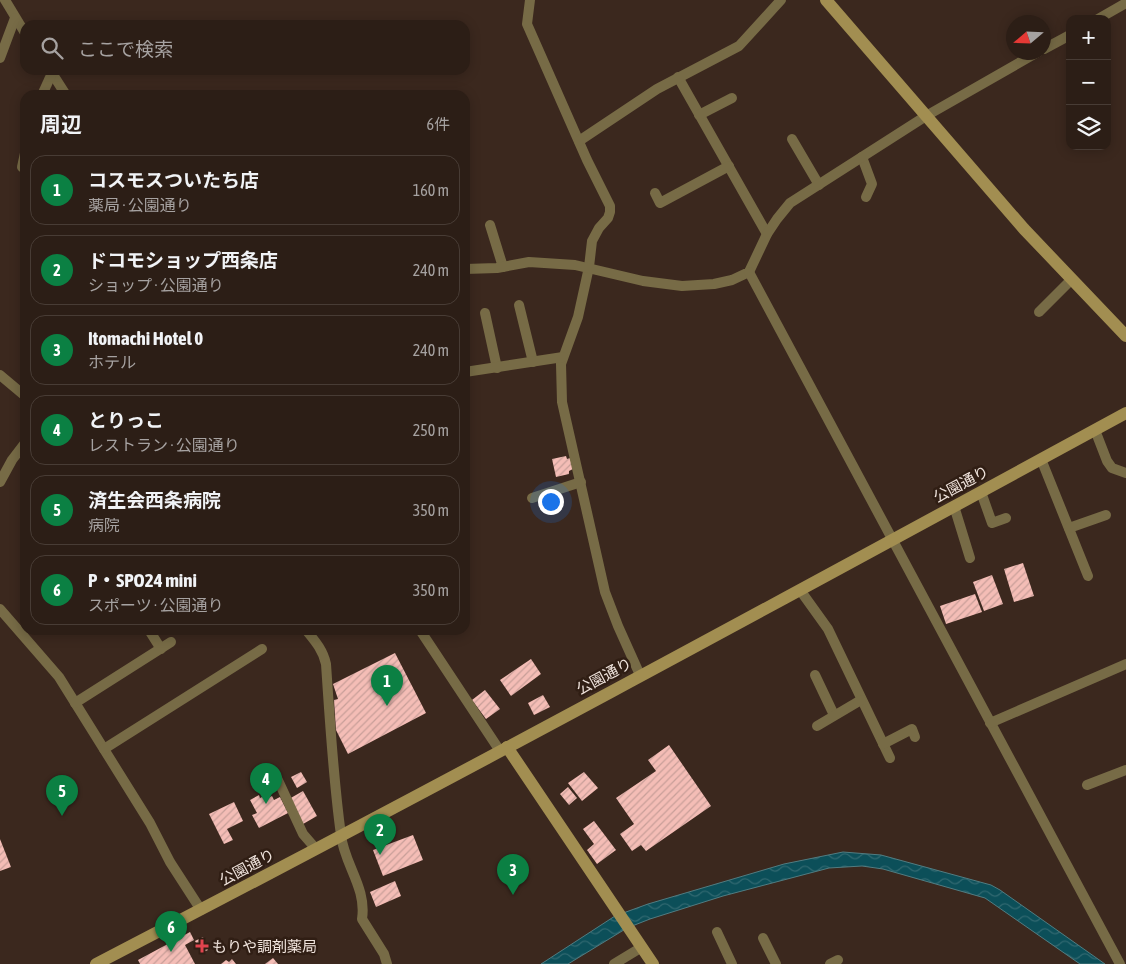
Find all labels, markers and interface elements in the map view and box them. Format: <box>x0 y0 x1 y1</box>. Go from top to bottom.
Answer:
north arrow <box>1006 15 1051 60</box>
map controls <box>1066 15 1111 150</box>
button: + <box>1066 15 1111 60</box>
search box <box>20 20 470 75</box>
icon: search <box>38 34 66 62</box>
text: ここで検索 <box>78 38 173 60</box>
button: − <box>1066 60 1111 105</box>
button: layers <box>1066 105 1111 150</box>
text: 周辺 <box>40 112 82 136</box>
text: 6件 <box>426 115 450 133</box>
text: コスモスついたち店 <box>88 169 259 191</box>
text: 1 <box>53 181 61 199</box>
text: 160 m <box>413 181 449 199</box>
text: 薬局 · 公園通り <box>88 196 192 214</box>
text: ドコモショップ西条店 <box>88 249 278 271</box>
text: 2 <box>53 261 61 279</box>
text: 240 m <box>413 261 449 279</box>
text: ショップ · 公園通り <box>88 276 224 294</box>
text: Itomachi Hotel 0 <box>88 327 203 349</box>
text: 3 <box>53 341 61 359</box>
text: 240 m <box>413 341 449 359</box>
text: ホテル <box>88 353 136 371</box>
text: とりっこ <box>88 409 164 431</box>
text: 4 <box>53 421 61 439</box>
text: 250 m <box>413 421 449 439</box>
text: レストラン · 公園通り <box>88 436 240 454</box>
street label: 公園通り <box>931 462 991 506</box>
text: 済生会西条病院 <box>88 489 221 511</box>
your location <box>538 489 564 515</box>
text: 5 <box>53 501 61 519</box>
text: 350 m <box>413 501 449 519</box>
text: 病院 <box>88 516 120 534</box>
text: P・SPO24 mini <box>88 569 197 591</box>
text: 6 <box>53 581 61 599</box>
text: 350 m <box>413 581 449 599</box>
text: スポーツ · 公園通り <box>88 596 224 614</box>
street label: 公園通り <box>574 654 634 698</box>
pin: 1 <box>371 665 403 706</box>
pin: 4 <box>250 763 282 804</box>
pin: 5 <box>46 775 78 816</box>
pin: 2 <box>364 814 396 855</box>
street label: 公園通り <box>217 845 277 889</box>
pin: 3 <box>497 854 529 895</box>
pin: 6 <box>155 911 187 952</box>
place label: もりや調剤薬局 <box>212 938 317 955</box>
marker: もりや調剤薬局 <box>196 940 208 952</box>

